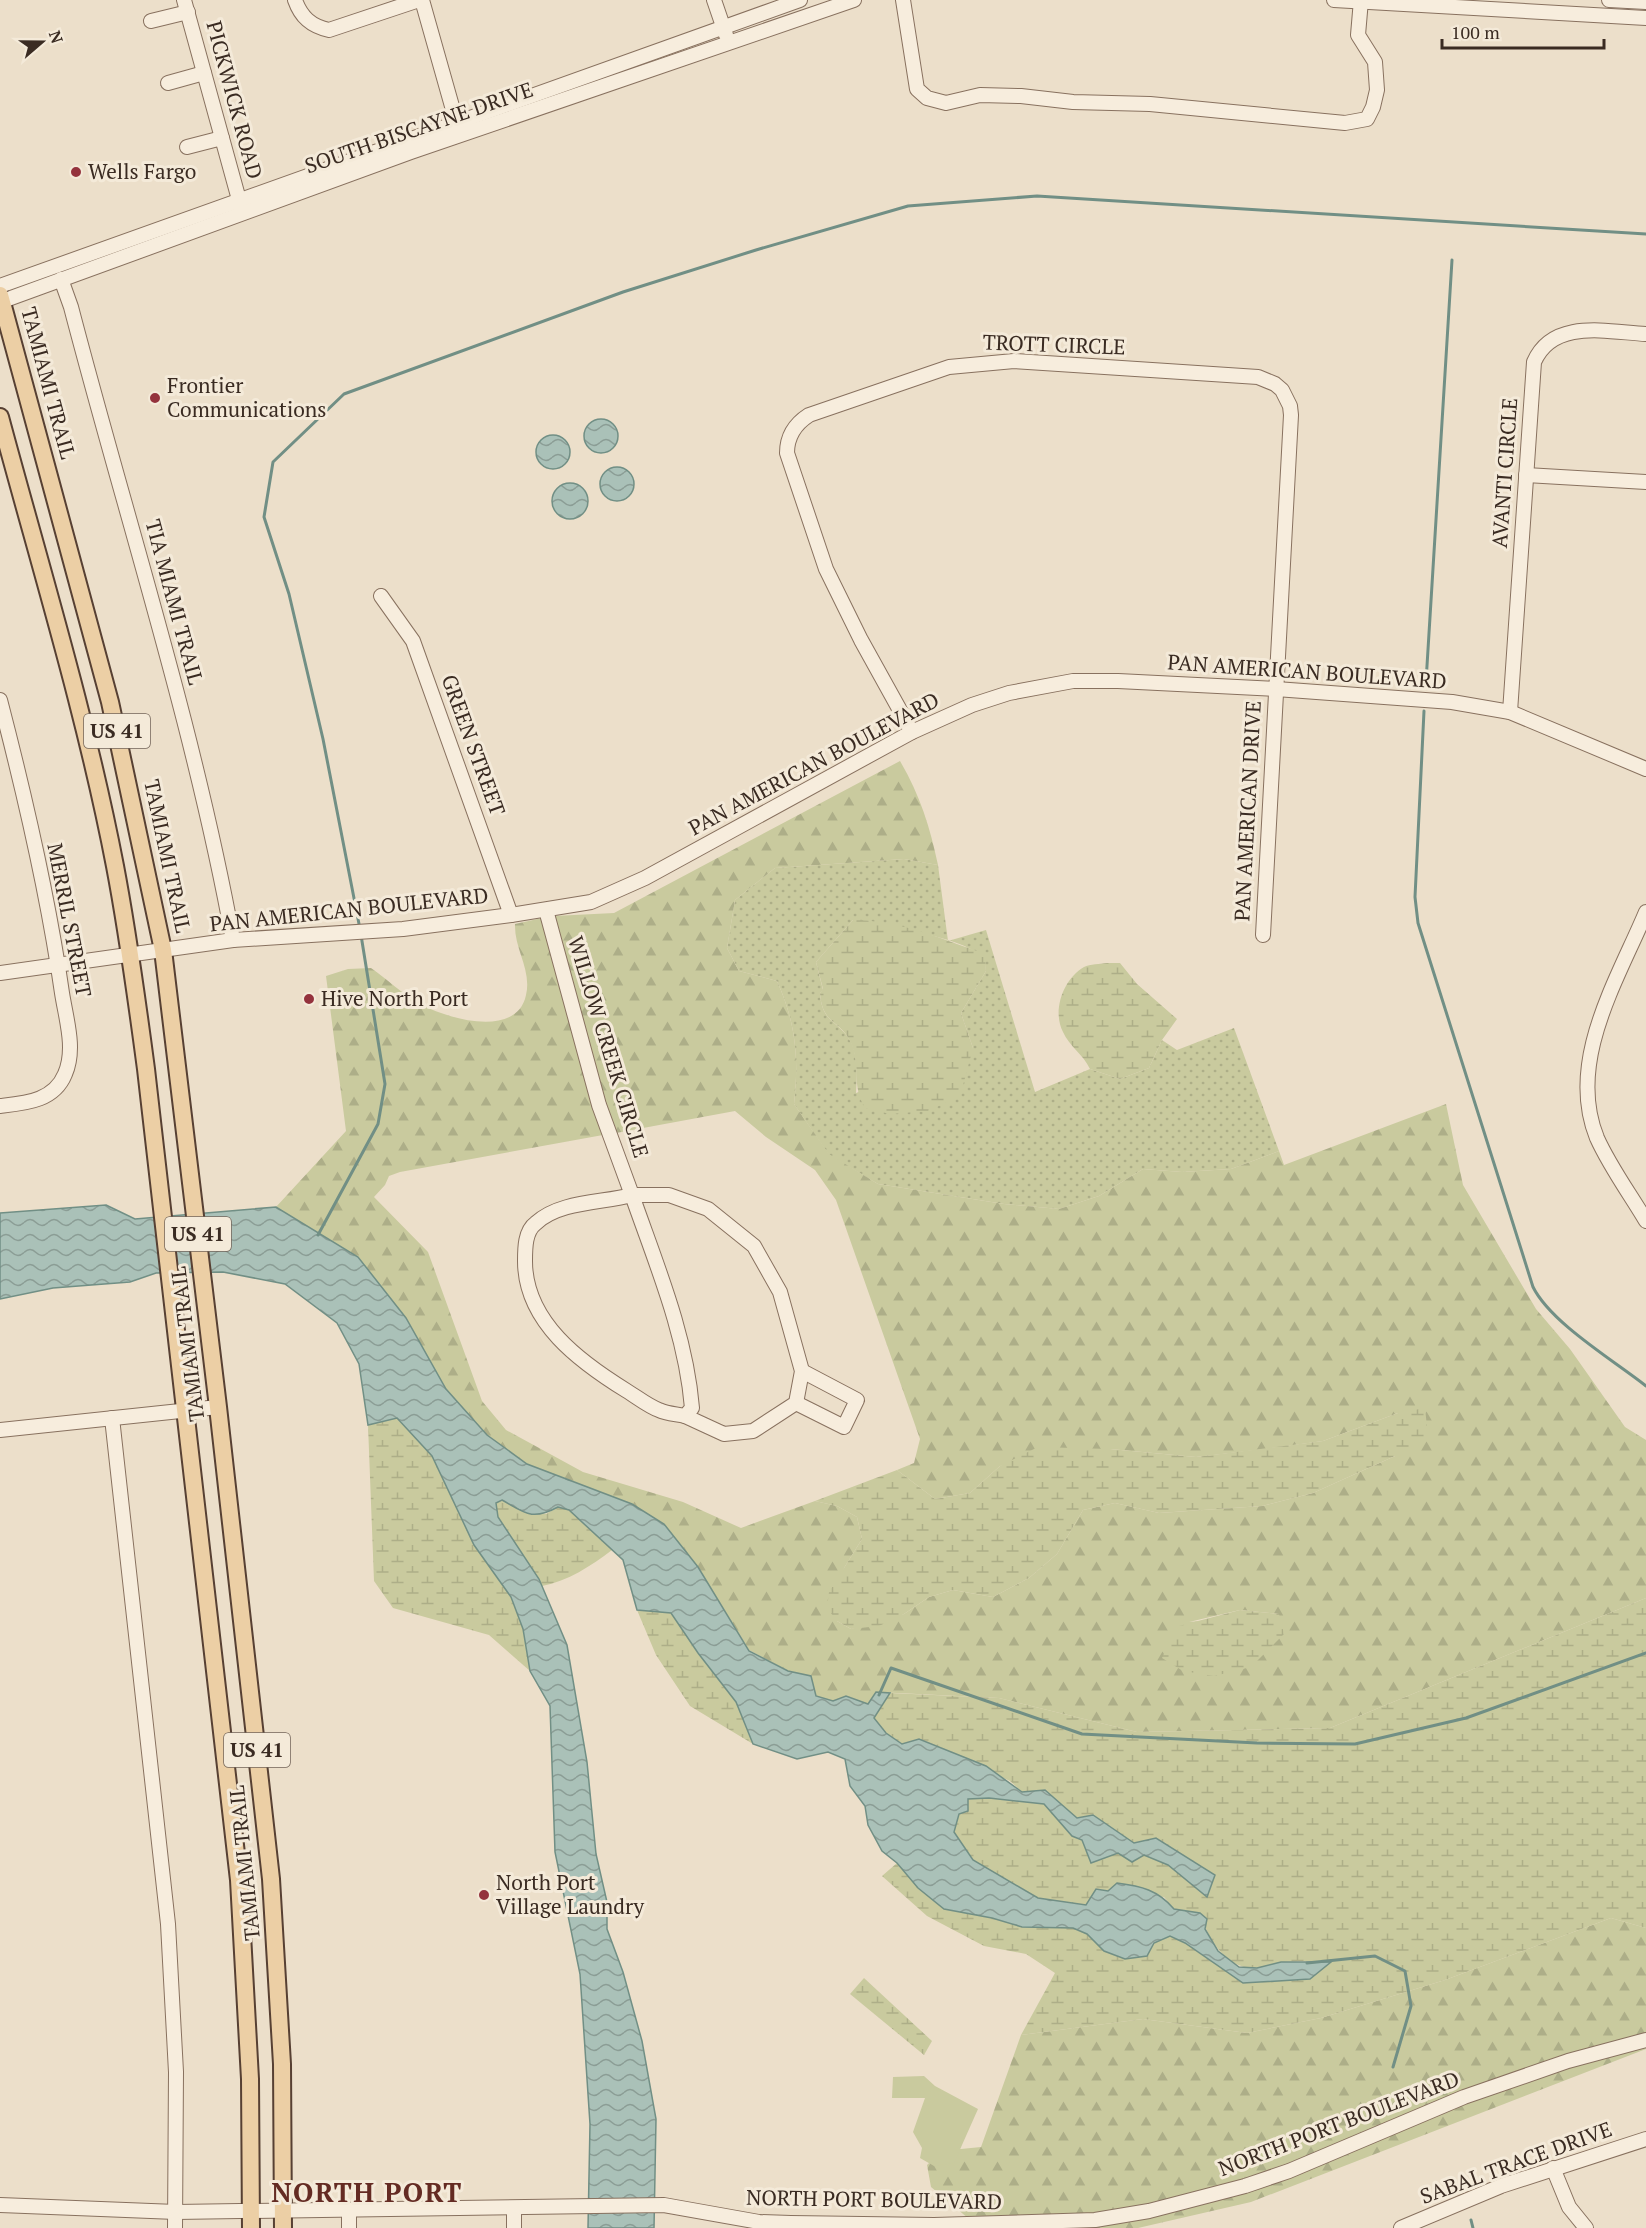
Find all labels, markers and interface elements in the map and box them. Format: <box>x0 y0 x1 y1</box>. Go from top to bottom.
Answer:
north arrow <box>12 12 72 72</box>
scale bar <box>1442 12 1604 50</box>
street label: PICKWICK ROAD <box>200 18 270 182</box>
text: 100 m <box>1451 20 1500 44</box>
text: N <box>44 27 69 46</box>
street label: SOUTH BISCAYNE DRIVE <box>301 75 537 179</box>
place label: Wells Fargo <box>88 157 196 185</box>
marker: Wells Fargo <box>69 165 83 179</box>
street label: TAMIAMI TRAIL <box>15 304 83 462</box>
street label: TROTT CIRCLE <box>982 328 1126 360</box>
place label: Frontier Communications <box>167 371 326 423</box>
marker: Frontier Communications <box>148 391 162 405</box>
street label: AVANTI CIRCLE <box>1485 397 1523 549</box>
street label: TIA MIAMI TRAIL <box>139 516 211 688</box>
street label: PAN AMERICAN BOULEVARD <box>1166 647 1448 695</box>
street label: GREEN STREET <box>436 670 512 819</box>
street label: PAN AMERICAN BOULEVARD <box>683 685 944 841</box>
street label: PAN AMERICAN DRIVE <box>1227 700 1267 922</box>
road number: US 41 <box>84 714 150 748</box>
street label: TAMIAMI TRAIL <box>138 777 198 935</box>
street label: MERRIL STREET <box>41 840 99 999</box>
street label: PAN AMERICAN BOULEVARD <box>208 880 490 938</box>
street label: WILLOW CREEK CIRCLE <box>562 933 656 1161</box>
place label: Hive North Port <box>321 984 468 1012</box>
marker: Hive North Port <box>302 992 316 1006</box>
road number: US 41 <box>165 1217 231 1251</box>
street label: TAMIAMI TRAIL <box>164 1265 210 1423</box>
road number: US 41 <box>224 1733 290 1767</box>
street label: TAMIAMI TRAIL <box>222 1784 266 1942</box>
place label: North Port Village Laundry <box>496 1868 644 1920</box>
marker: North Port Village Laundry <box>477 1888 491 1902</box>
street label: NORTH PORT BOULEVARD <box>1214 2064 1463 2182</box>
street label: SABAL TRACE DRIVE <box>1416 2114 1615 2210</box>
district label: NORTH PORT <box>271 2174 463 2210</box>
street label: NORTH PORT BOULEVARD <box>746 2183 1002 2215</box>

